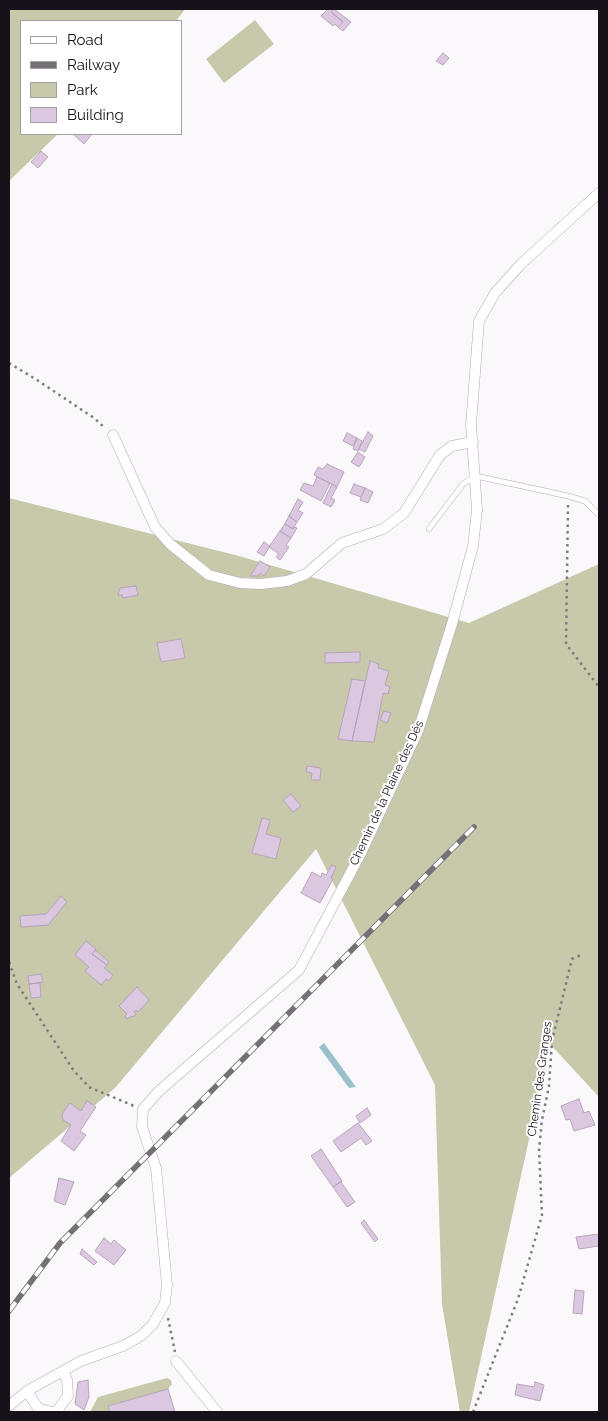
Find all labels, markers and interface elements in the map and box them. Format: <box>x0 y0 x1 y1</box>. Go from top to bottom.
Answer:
legend <box>20 20 182 135</box>
text: Road <box>67 31 103 49</box>
text: Railway <box>67 56 120 74</box>
text: Park <box>67 81 98 99</box>
text: Building <box>67 106 124 124</box>
street label: Chemin de la Plaine des Dés <box>347 718 427 868</box>
street label: Chemin des Granges <box>525 1021 555 1137</box>

